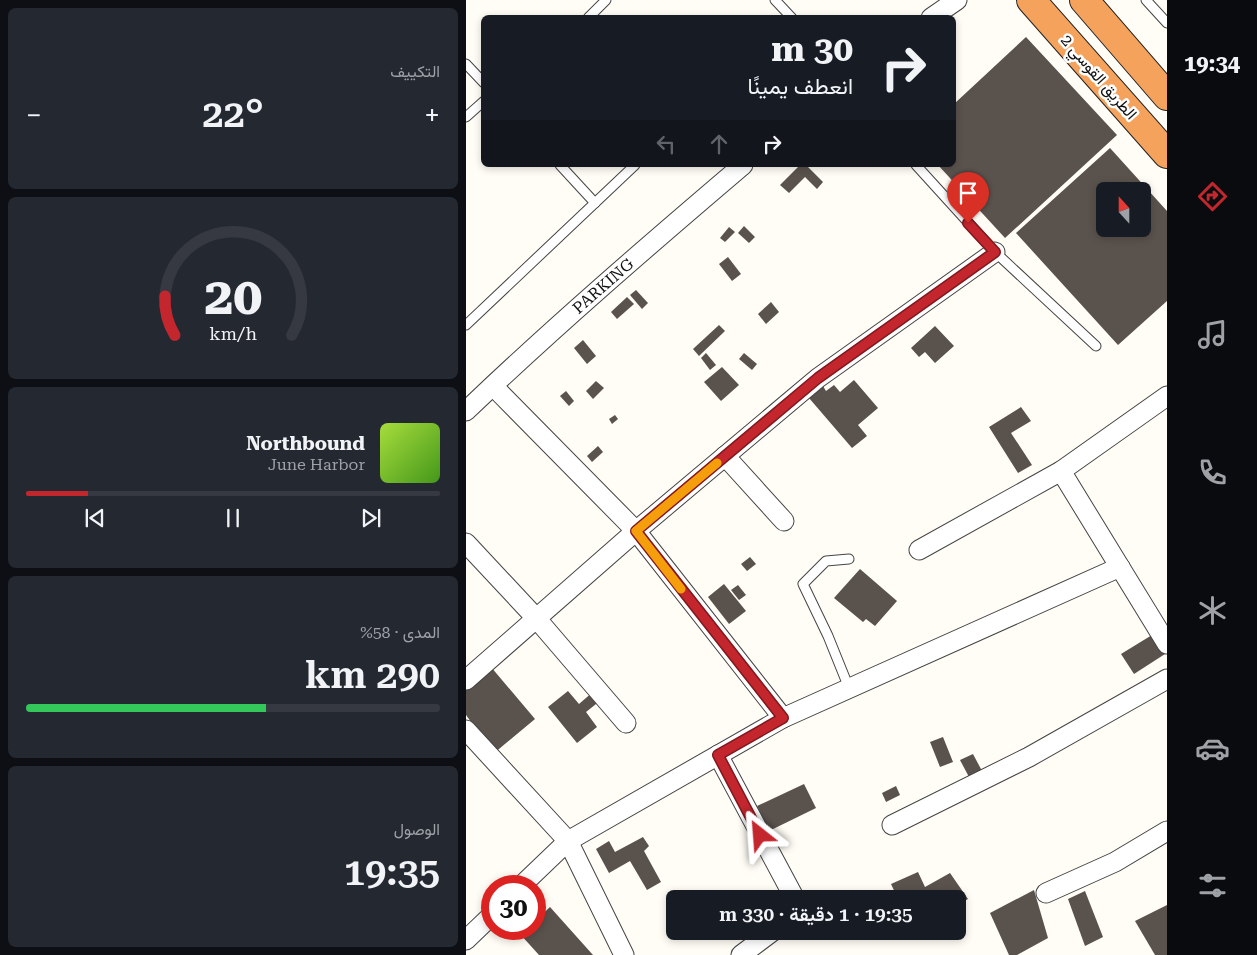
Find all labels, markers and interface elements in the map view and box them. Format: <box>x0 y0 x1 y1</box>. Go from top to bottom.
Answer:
text: 30 m <box>771 29 853 70</box>
street label: الطريق القوسي 2 <box>1054 31 1141 126</box>
icon: right <box>871 35 936 100</box>
text: 19:34 <box>1184 51 1240 76</box>
text: التكييف <box>390 62 440 81</box>
text: انعطف يمينًا <box>748 74 853 99</box>
text: 22° <box>202 92 264 136</box>
text: − <box>26 99 42 132</box>
text: + <box>424 99 440 132</box>
icon: left <box>652 130 680 158</box>
icon: ahead <box>705 130 733 158</box>
icon: right <box>758 130 786 158</box>
pin <box>947 172 989 223</box>
icon: arrive <box>954 179 982 207</box>
icon: directions <box>1195 179 1230 214</box>
north arrow <box>1096 182 1151 238</box>
map controls <box>1096 182 1151 237</box>
street label: PARKING <box>569 254 638 318</box>
text: 20 <box>204 266 262 327</box>
icon: music <box>1195 317 1230 352</box>
text: km/h <box>209 323 257 344</box>
text: Northbound <box>246 432 365 455</box>
text: June Harbor <box>268 455 365 474</box>
icon: phone <box>1195 455 1230 490</box>
icon: previous <box>81 504 109 532</box>
icon: pause <box>219 504 247 532</box>
icon: next <box>357 504 385 532</box>
icon: climate <box>1195 593 1230 628</box>
text: المدى · 58% <box>360 623 440 642</box>
text: 290 km <box>305 653 440 697</box>
icon: car <box>1195 731 1230 766</box>
position arrow <box>733 808 785 860</box>
text: الوصول <box>394 820 440 839</box>
text: 19:35 <box>344 850 440 894</box>
icon: filters <box>1195 868 1230 903</box>
speed limit sign: 30 <box>481 875 546 940</box>
text: 19:35 · 1 دقيقة · 330 m <box>719 903 913 926</box>

